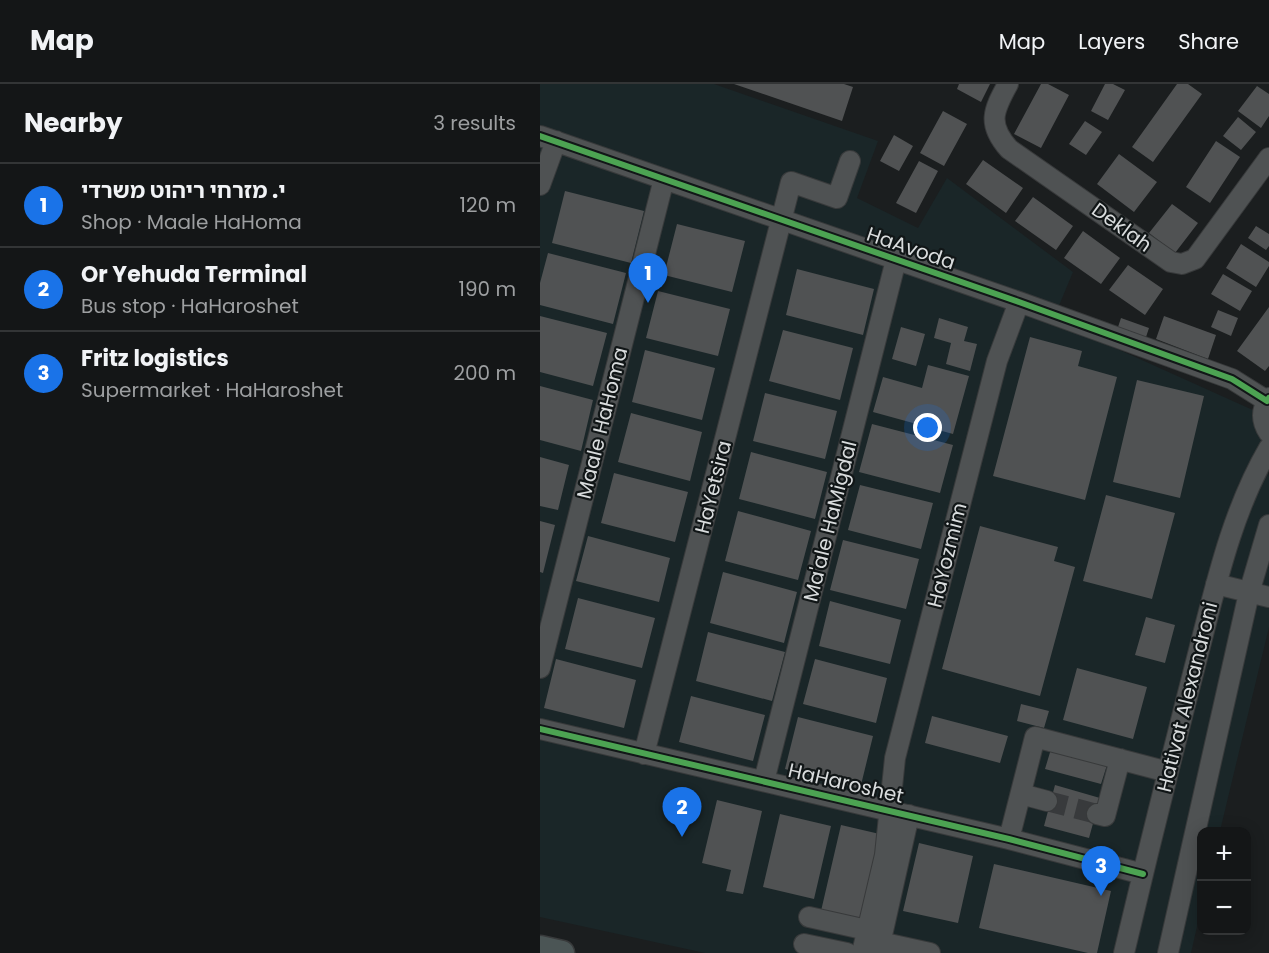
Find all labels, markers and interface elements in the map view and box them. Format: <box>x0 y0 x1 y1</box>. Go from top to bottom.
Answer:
text: Map <box>30 21 94 60</box>
text: Map <box>999 27 1045 56</box>
text: Layers <box>1078 27 1145 56</box>
text: Share <box>1178 27 1239 56</box>
text: Nearby <box>24 105 122 141</box>
text: 3 results <box>433 109 516 137</box>
text: י. מזרחי ריהוט משרדי <box>81 175 286 206</box>
text: 1 <box>40 191 47 219</box>
text: 120 m <box>460 191 516 219</box>
street label: Deklah <box>1086 196 1158 258</box>
text: Shop · Maale HaHoma <box>81 208 302 236</box>
street label: HaAvoda <box>863 220 959 276</box>
pin: 1 <box>628 254 668 303</box>
text: Or Yehuda Terminal <box>81 259 307 290</box>
text: 2 <box>38 275 49 303</box>
text: 190 m <box>459 275 516 303</box>
text: Bus stop · HaHaroshet <box>81 292 299 320</box>
text: Fritz logistics <box>81 343 229 374</box>
street label: Maale HaHoma <box>570 344 634 502</box>
text: 3 <box>37 359 50 387</box>
text: 200 m <box>453 359 516 387</box>
text: Supermarket · HaHaroshet <box>81 376 343 404</box>
your location <box>913 413 942 442</box>
street label: HaYetsira <box>688 437 738 537</box>
street label: Ma'ale HaMigdal <box>796 438 864 604</box>
street label: HaYozmim <box>920 500 974 610</box>
street label: Hativat Alexandroni <box>1150 599 1224 795</box>
street label: HaHaroshet <box>785 756 907 810</box>
pin: 2 <box>662 788 702 837</box>
map controls <box>1197 827 1251 935</box>
button: + <box>1197 827 1251 881</box>
pin: 3 <box>1082 846 1120 896</box>
button: − <box>1197 881 1251 935</box>

